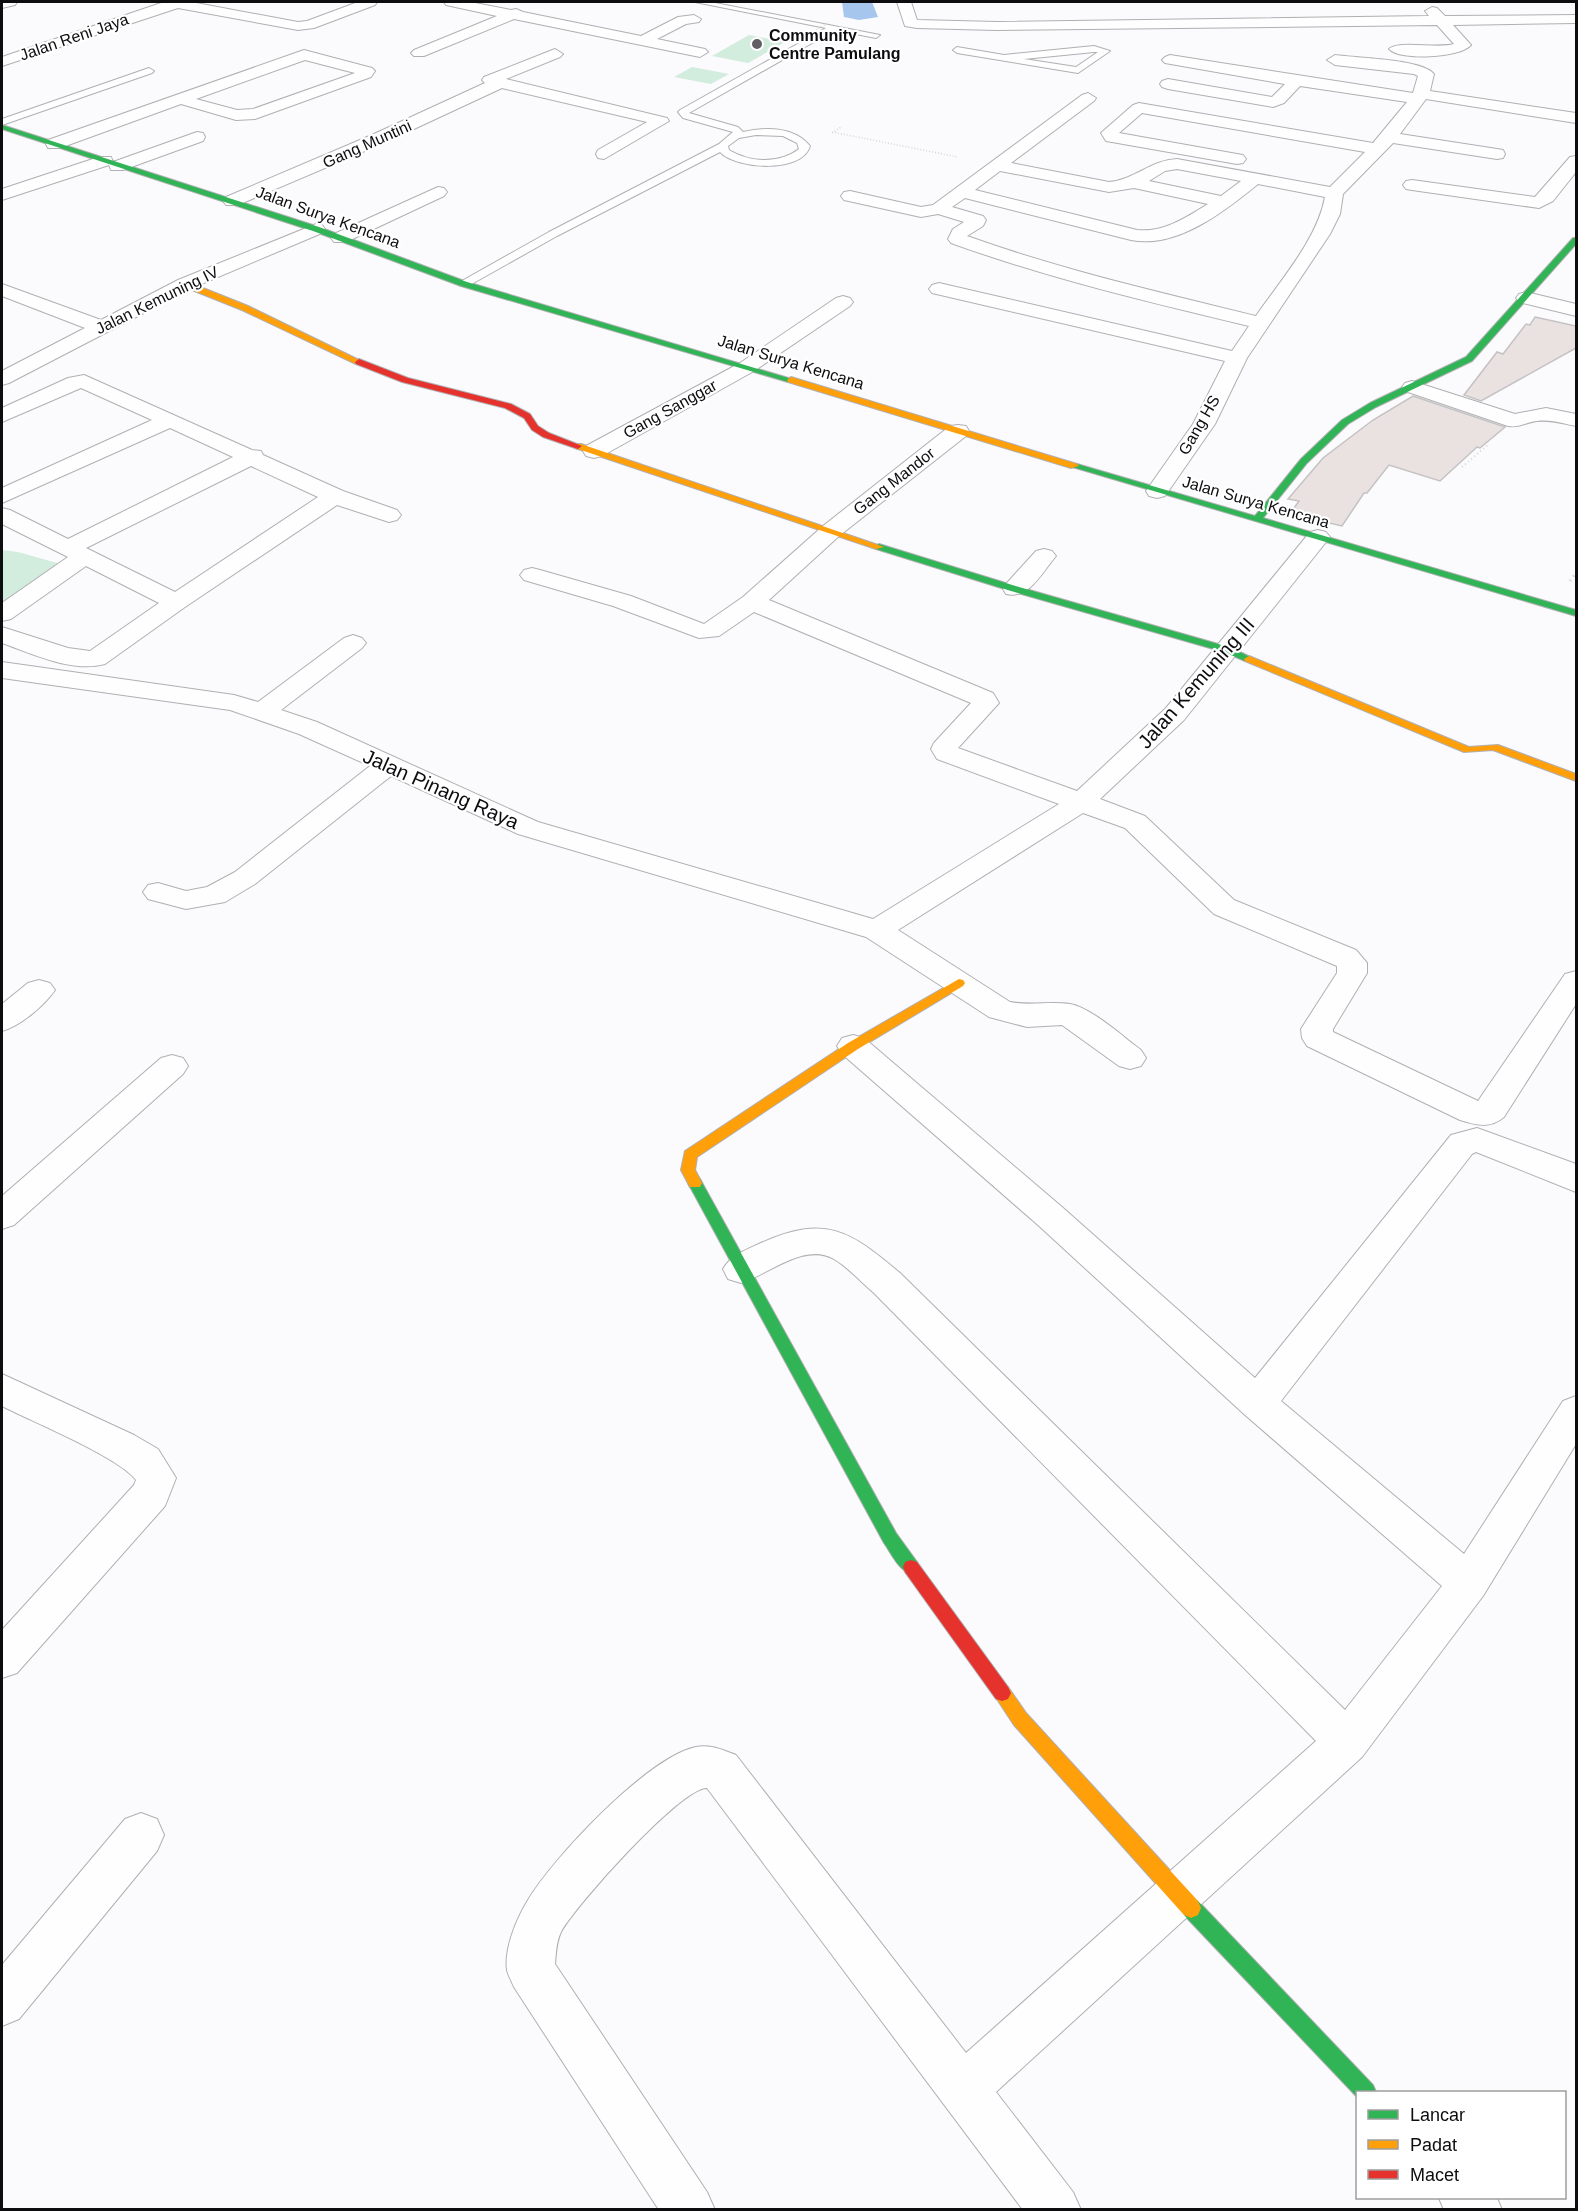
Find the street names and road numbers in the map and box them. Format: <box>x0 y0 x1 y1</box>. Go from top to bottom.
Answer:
street label: Jalan Reni Jaya <box>17 10 131 64</box>
street label: Gang Muntini <box>320 117 414 171</box>
street label: Jalan Surya Kencana <box>254 183 402 251</box>
street label: Jalan Kemuning IV <box>93 263 221 337</box>
street label: Jalan Surya Kencana <box>716 332 866 392</box>
street label: Gang Sanggar <box>620 376 720 442</box>
street label: Gang HS <box>1175 392 1223 458</box>
street label: Gang Mandor <box>850 444 938 518</box>
street label: Jalan Surya Kencana <box>1181 473 1332 531</box>
street label: Jalan Kemuning III <box>1133 613 1259 753</box>
street label: Jalan Pinang Raya <box>360 745 523 834</box>

